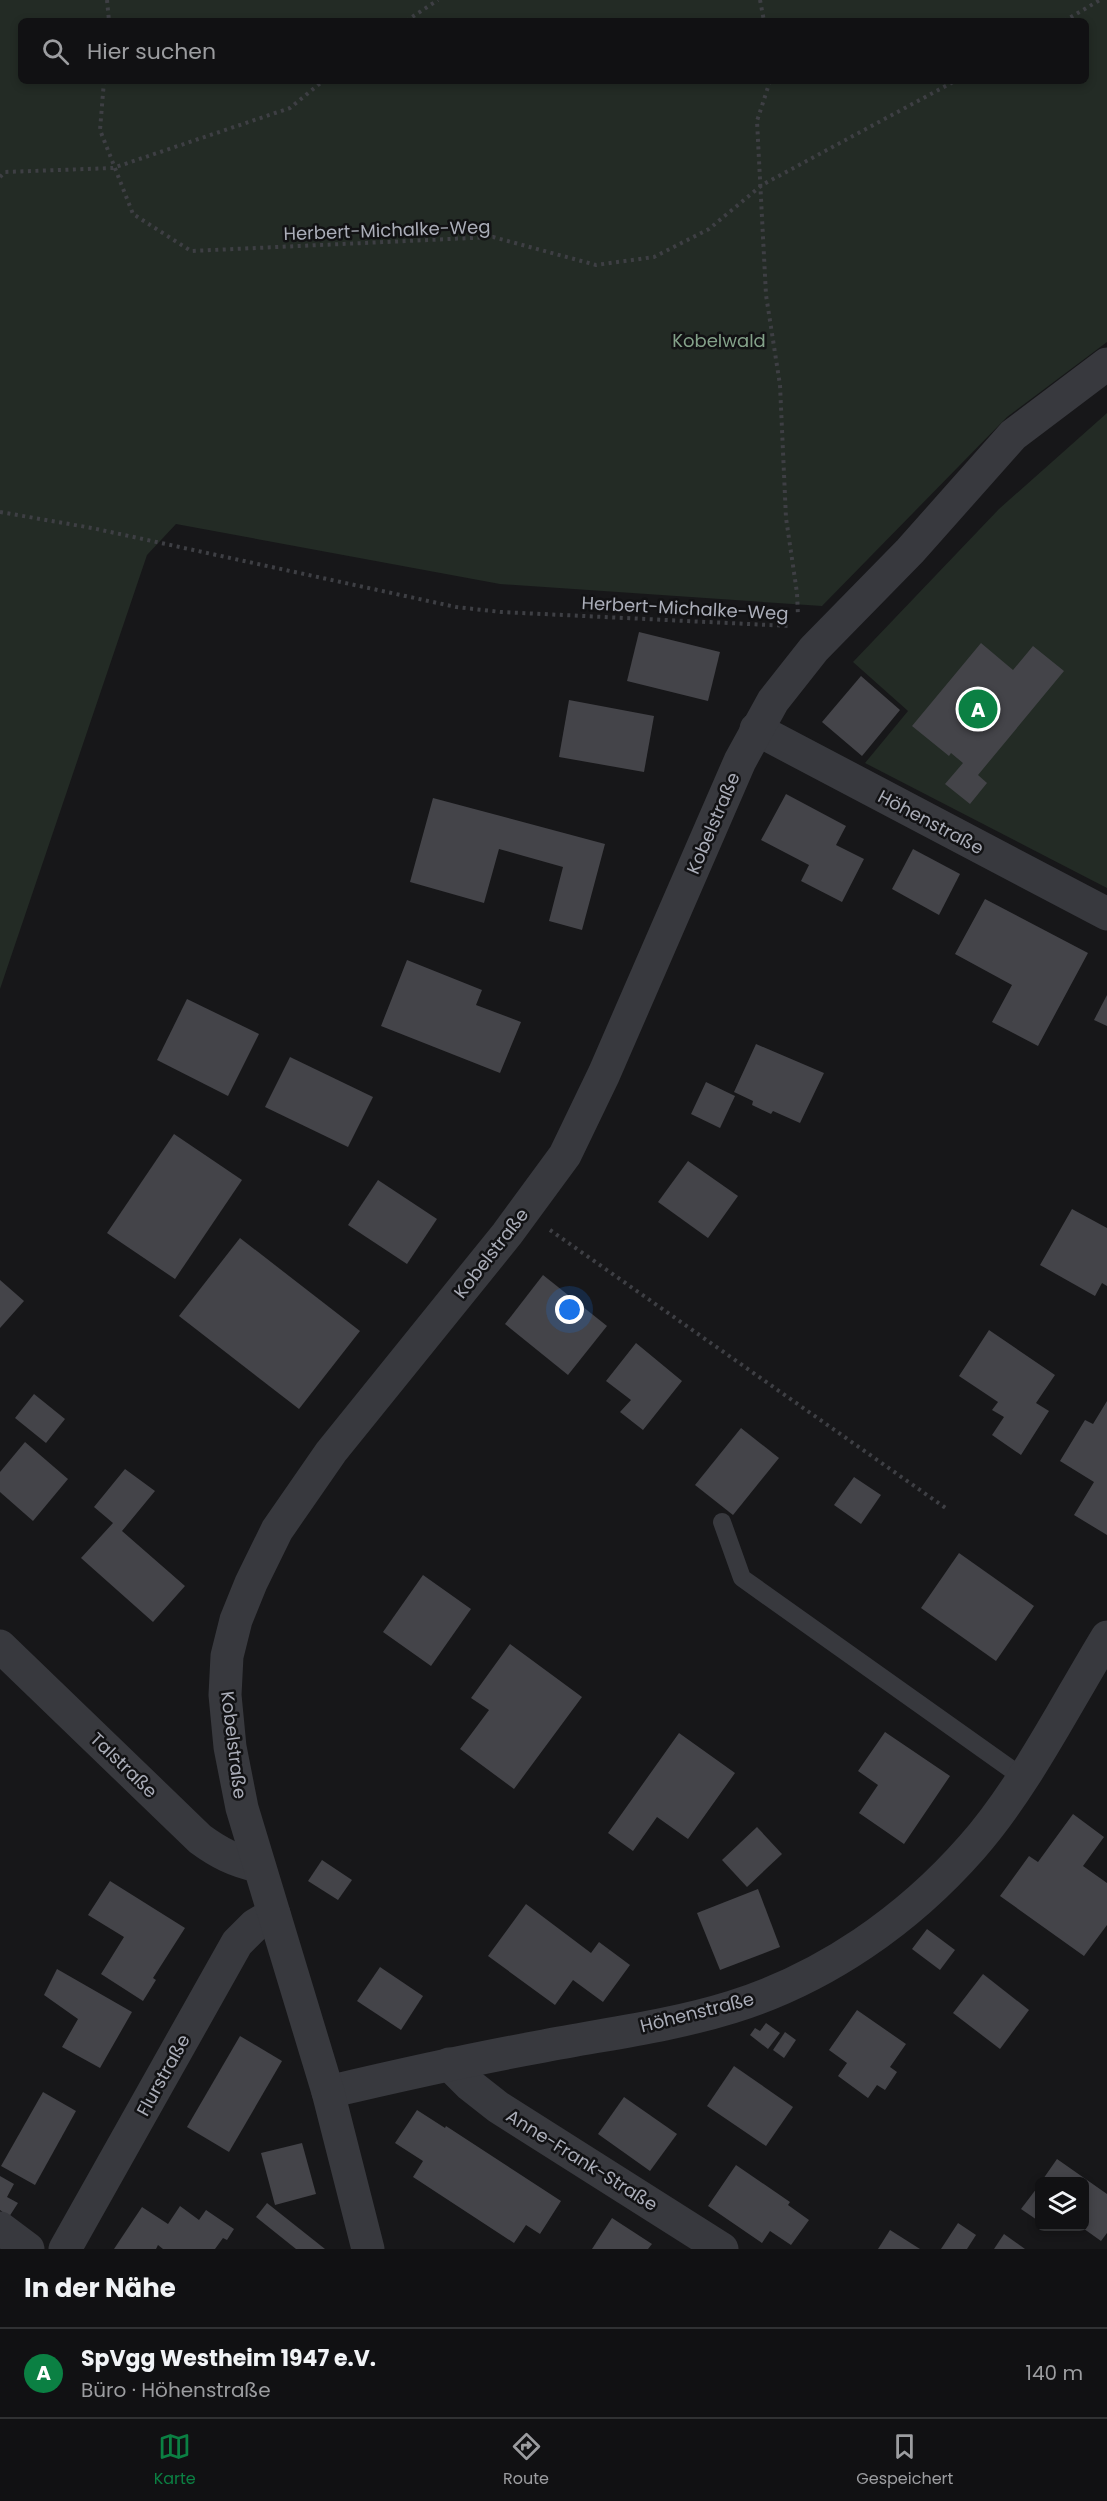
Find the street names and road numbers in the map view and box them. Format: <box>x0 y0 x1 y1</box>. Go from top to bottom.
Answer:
street label: Herbert-Michalke-Weg <box>283 214 491 246</box>
street label: Herbert-Michalke-Weg <box>581 590 789 626</box>
street label: Kobelstraße <box>680 768 746 878</box>
street label: Höhenstraße <box>874 784 988 860</box>
street label: Kobelstraße <box>448 1203 534 1303</box>
street label: Kobelstraße <box>215 1690 253 1800</box>
street label: Talstraße <box>85 1727 163 1803</box>
street label: Höhenstraße <box>637 1986 757 2038</box>
street label: Flurstraße <box>130 2030 196 2120</box>
street label: Anne-Frank-Straße <box>501 2103 663 2217</box>

